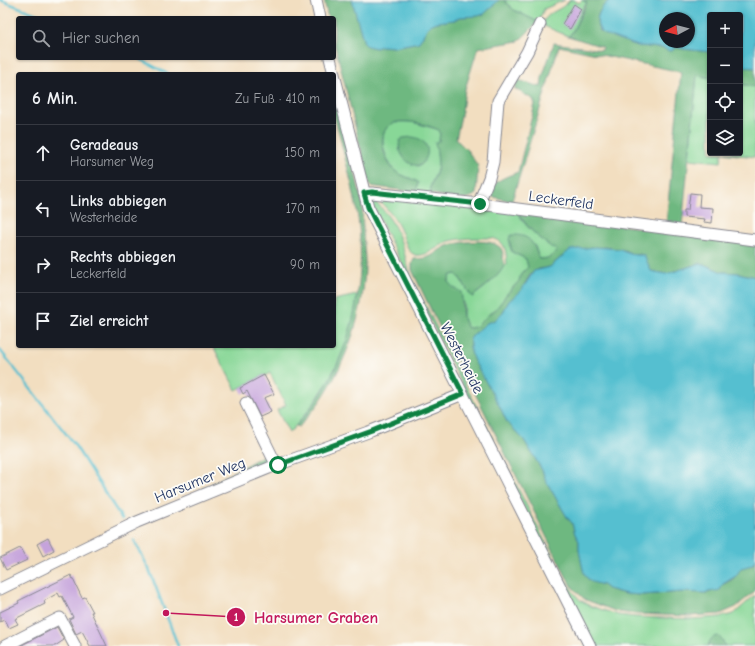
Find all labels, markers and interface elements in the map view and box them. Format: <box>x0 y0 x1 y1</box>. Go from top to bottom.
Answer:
north arrow <box>659 12 695 48</box>
map controls <box>707 12 743 156</box>
button: + <box>707 12 743 48</box>
search box <box>16 16 336 60</box>
icon: search <box>30 27 52 49</box>
text: Hier suchen <box>62 29 140 47</box>
button: − <box>707 48 743 84</box>
button: locate <box>707 84 743 120</box>
text: 6 Min. <box>32 89 77 108</box>
text: Zu Fuß · 410 m <box>235 91 320 106</box>
button: layers <box>707 120 743 156</box>
text: Geradeaus <box>70 136 138 154</box>
icon: ahead <box>32 142 54 164</box>
text: 150 m <box>285 145 320 160</box>
text: Harsumer Weg <box>70 154 154 169</box>
street label: Leckerfeld <box>528 187 594 213</box>
text: Links abbiegen <box>70 192 167 210</box>
route end <box>471 195 489 213</box>
icon: left <box>32 198 54 220</box>
text: 170 m <box>286 201 320 216</box>
text: Westerheide <box>70 210 137 225</box>
text: Rechts abbiegen <box>70 248 176 266</box>
icon: right <box>32 254 54 276</box>
text: 90 m <box>290 257 320 272</box>
text: Leckerfeld <box>70 266 126 281</box>
icon: arrive <box>32 310 54 332</box>
text: Ziel erreicht <box>70 312 148 330</box>
street label: Westerheide <box>436 319 488 397</box>
street label: Harsumer Weg <box>152 454 248 506</box>
route start <box>269 456 287 474</box>
callout: Harsumer Graben <box>226 603 386 631</box>
text: Harsumer Graben <box>254 609 378 627</box>
text: 1 <box>234 610 239 624</box>

